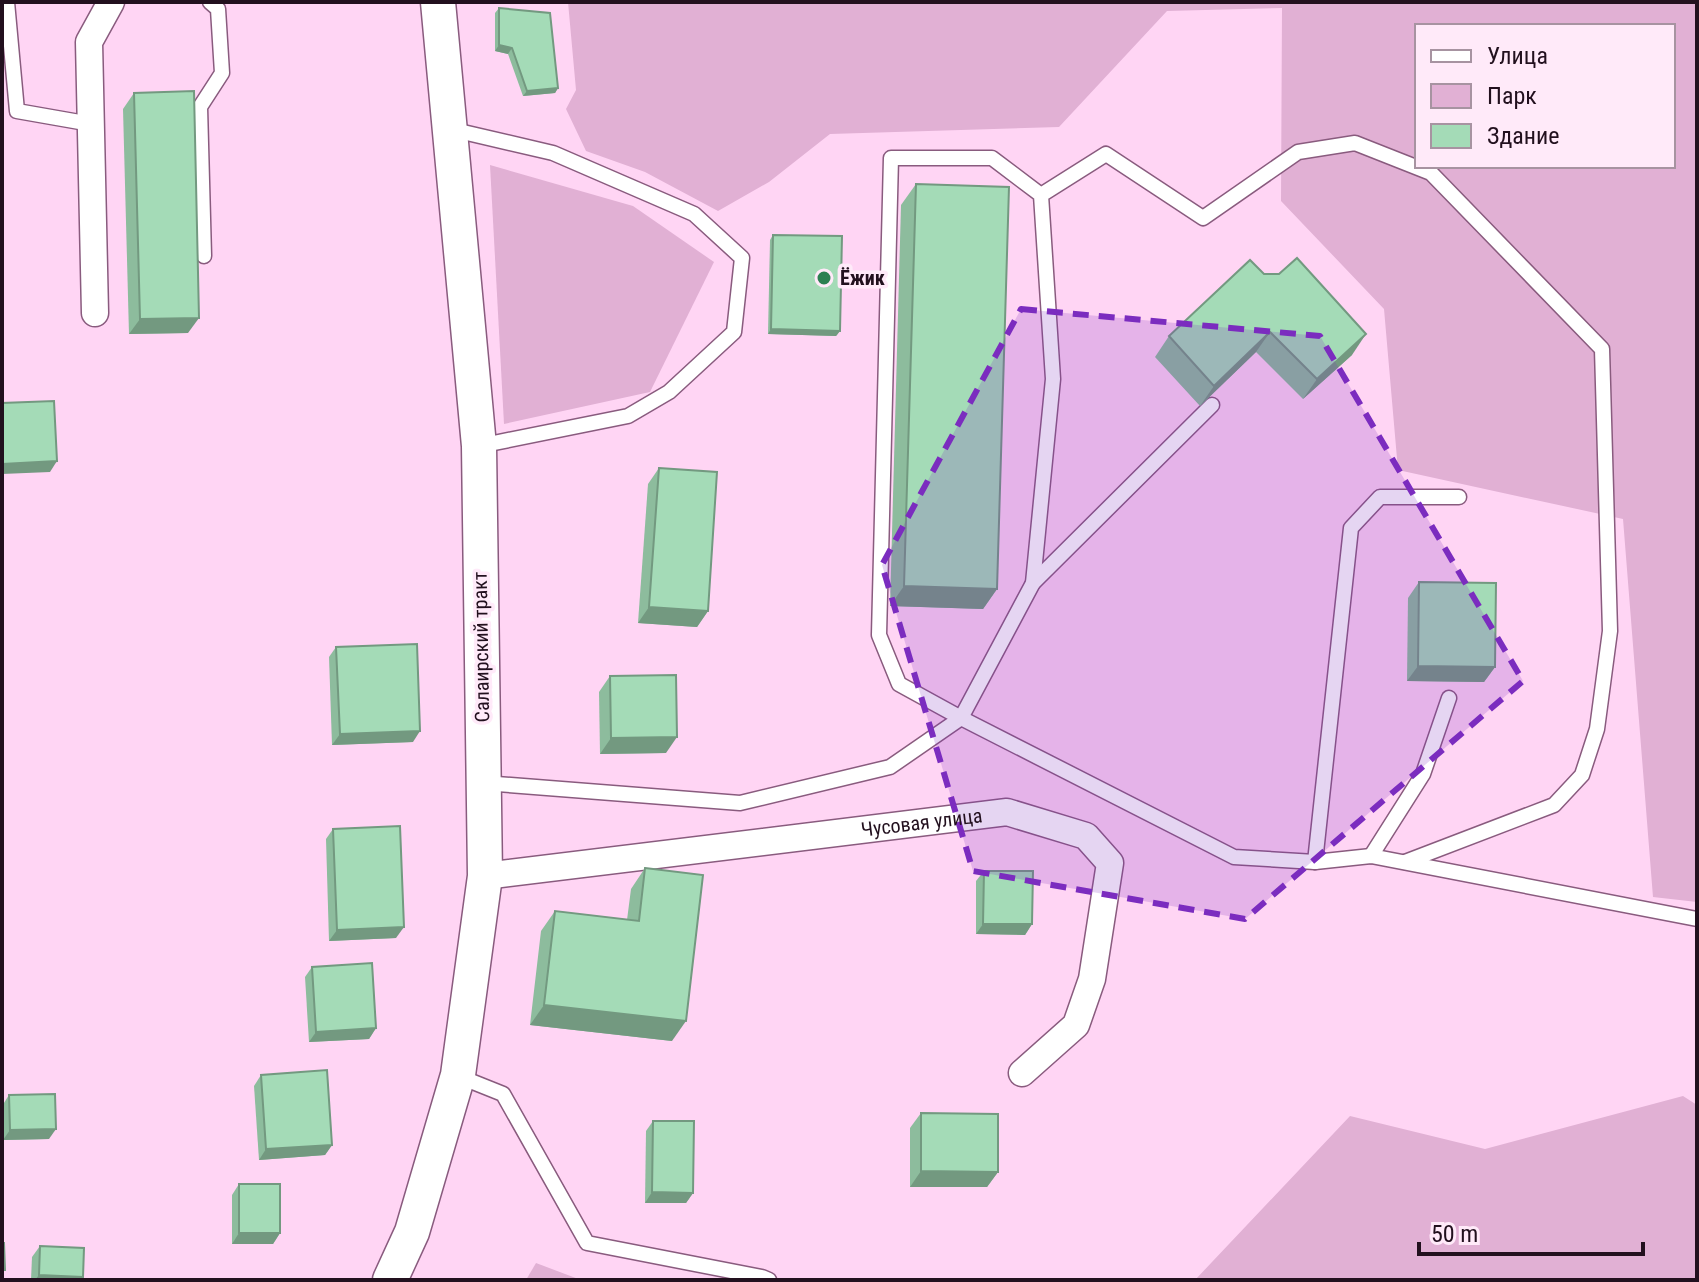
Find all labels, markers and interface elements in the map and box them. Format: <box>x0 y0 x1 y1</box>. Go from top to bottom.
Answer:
legend <box>1415 24 1675 168</box>
text: Улица <box>1487 42 1548 70</box>
text: Парк <box>1487 82 1537 110</box>
text: Здание <box>1487 122 1559 150</box>
place label: Ёжик <box>840 266 885 290</box>
marker: Ёжик <box>815 269 833 287</box>
street label: Салаирский тракт <box>468 571 494 723</box>
street label: Чусовая улица <box>860 803 984 842</box>
scale bar <box>1419 1206 1643 1256</box>
text: 50 m <box>1431 1220 1478 1248</box>

